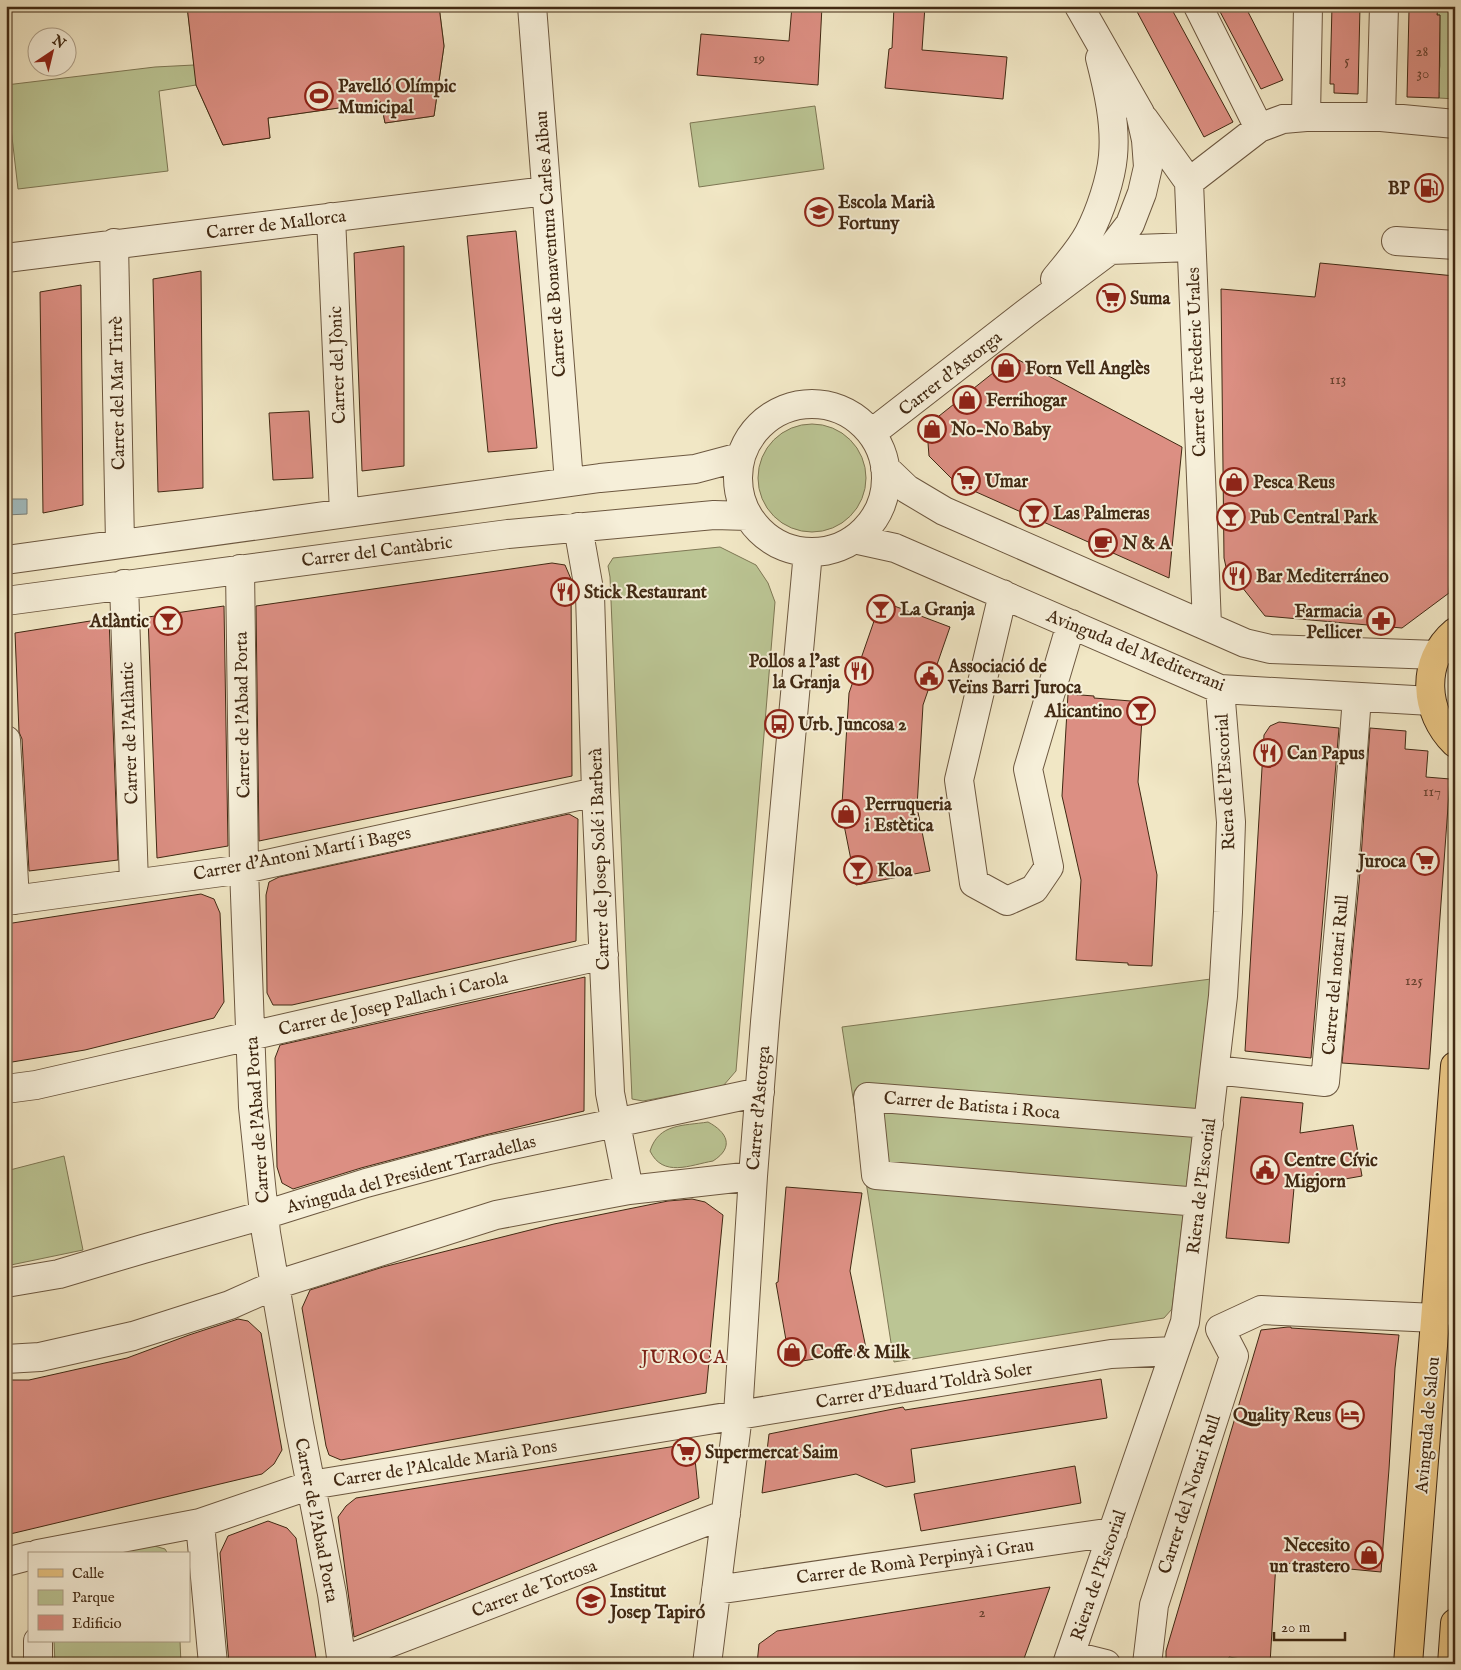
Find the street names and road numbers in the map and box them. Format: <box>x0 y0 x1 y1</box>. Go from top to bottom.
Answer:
street label: Carrer de Bonaventura Carles Aibau <box>531 110 572 378</box>
street label: Carrer de Mallorca <box>205 205 348 245</box>
street label: Carrer de Frederic Urales <box>1183 267 1212 457</box>
street label: Carrer del Jònic <box>325 305 352 424</box>
street label: Carrer del Mar Tirrè <box>106 316 131 470</box>
street label: Carrer d'Astorga <box>895 327 1007 422</box>
street label: Carrer del Cantàbric <box>300 532 454 573</box>
street label: Avinguda del Mediterrani <box>1042 605 1228 698</box>
street label: Carrer de l'Abad Porta <box>231 631 256 799</box>
street label: Carrer de l'Atlàntic <box>117 661 144 805</box>
street label: Riera de l'Escorial <box>1211 713 1242 851</box>
street label: Carrer de Josep Solé i Barberà <box>585 747 616 971</box>
street label: Carrer d'Antoni Martí i Bages <box>191 822 413 887</box>
street label: Carrer del notari Rull <box>1318 894 1355 1056</box>
street label: Carrer de Josep Pallach i Carola <box>276 967 510 1042</box>
street label: Carrer de l'Abad Porta <box>241 1036 276 1204</box>
street label: Carrer d'Astorga <box>743 1045 776 1171</box>
street label: Carrer de Batista i Roca <box>883 1087 1061 1126</box>
street label: Riera de l'Escorial <box>1183 1117 1222 1256</box>
street label: Avinguda del President Tarradellas <box>283 1131 539 1220</box>
street label: Avinguda de Salou <box>1411 1356 1446 1495</box>
street label: Carrer d'Eduard Toldrà Soler <box>814 1358 1035 1415</box>
street label: Carrer del Notari Rull <box>1154 1412 1227 1577</box>
street label: Carrer de l'Alcalde Marià Pons <box>332 1435 559 1494</box>
street label: Carrer de l'Abad Porta <box>288 1436 343 1605</box>
street label: Riera de l'Escorial <box>1066 1507 1133 1644</box>
street label: Carrer de Romà Perpinyà i Grau <box>795 1534 1035 1591</box>
street label: Carrer de Tortosa <box>469 1555 601 1624</box>

